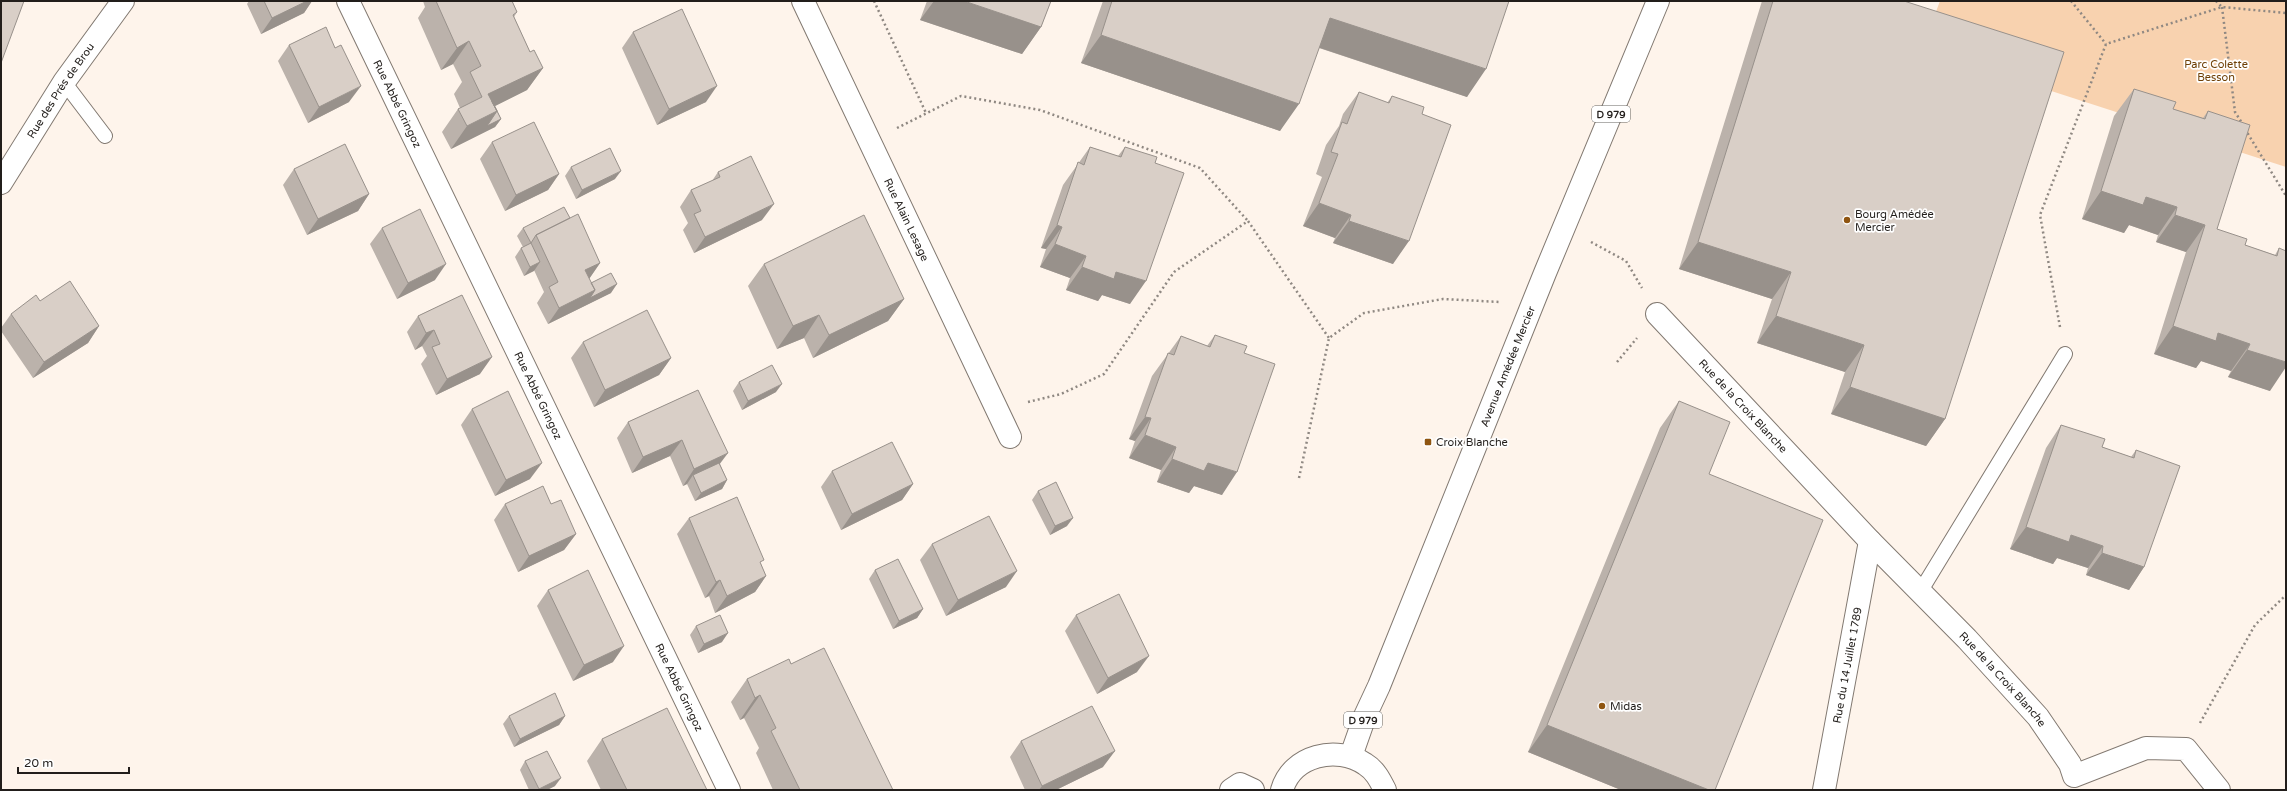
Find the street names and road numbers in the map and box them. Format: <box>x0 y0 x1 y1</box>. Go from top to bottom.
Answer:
street label: Rue des Prés de Brou <box>25 41 97 141</box>
street label: Rue Abbé Gringoz <box>370 58 424 150</box>
road number: D 979 <box>1592 106 1630 122</box>
street label: Rue Alain Lesage <box>881 176 932 263</box>
street label: Avenue Amédée Mercier <box>1478 304 1538 429</box>
street label: Rue Abbé Gringoz <box>511 350 565 442</box>
street label: Rue de la Croix Blanche <box>1696 357 1790 456</box>
street label: Rue du 14 Juillet 1789 <box>1830 606 1865 724</box>
street label: Rue de la Croix Blanche <box>1956 629 2049 729</box>
street label: Rue Abbé Gringoz <box>652 641 706 734</box>
road number: D 979 <box>1344 712 1382 728</box>

